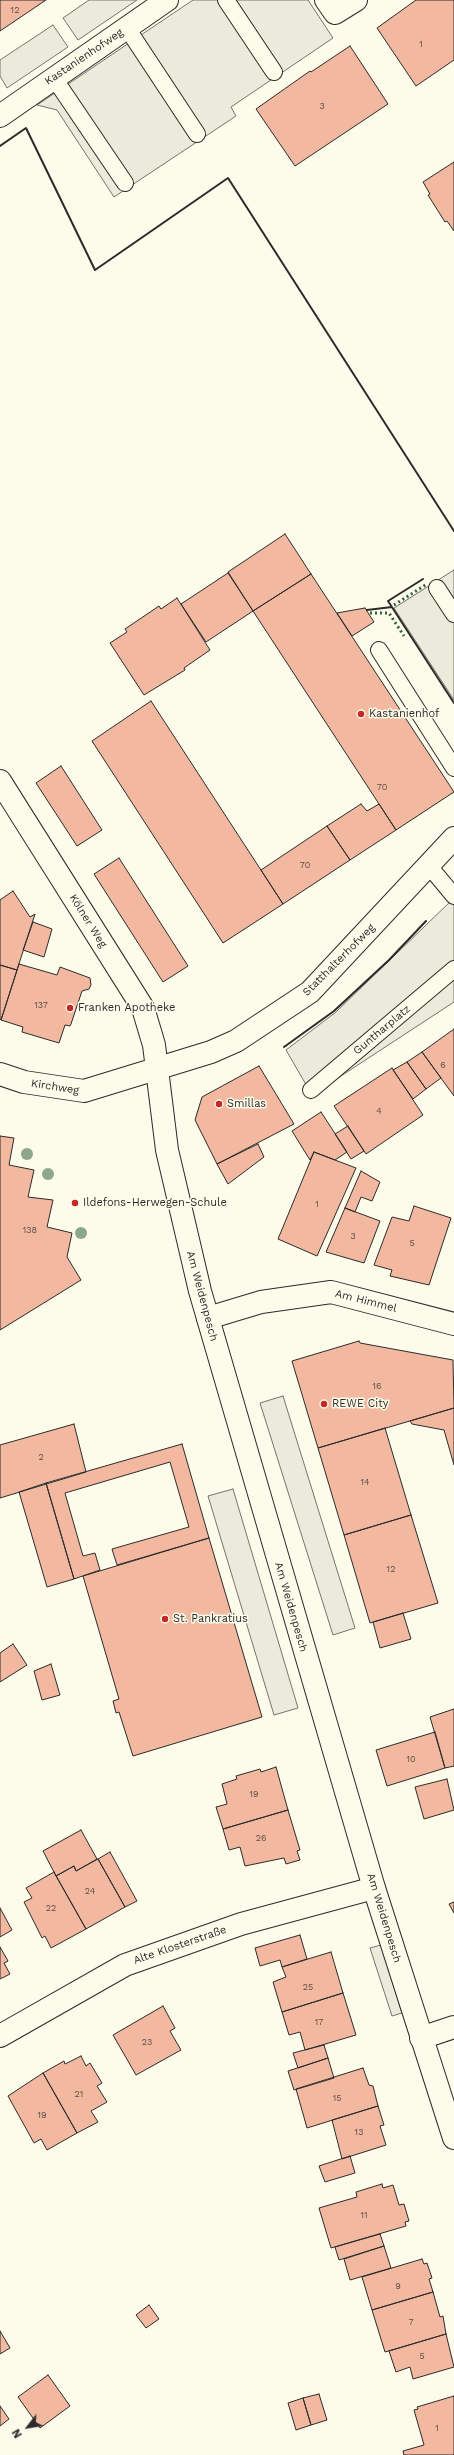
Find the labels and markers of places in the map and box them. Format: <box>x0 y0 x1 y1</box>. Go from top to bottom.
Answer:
place label: Kastanienhof <box>369 707 439 721</box>
marker: Kastanienhof <box>356 709 366 719</box>
place label: Franken Apotheke <box>78 1001 175 1015</box>
marker: Franken Apotheke <box>65 1003 75 1013</box>
place label: Smillas <box>227 1097 266 1111</box>
marker: Smillas <box>214 1099 224 1109</box>
place label: Ildefons-Herwegen-Schule <box>83 1196 227 1210</box>
marker: Ildefons-Herwegen-Schule <box>70 1198 80 1208</box>
place label: REWE City <box>332 1397 388 1411</box>
marker: REWE City <box>319 1399 329 1409</box>
place label: St. Pankratius <box>173 1612 248 1626</box>
marker: St. Pankratius <box>160 1614 170 1624</box>

